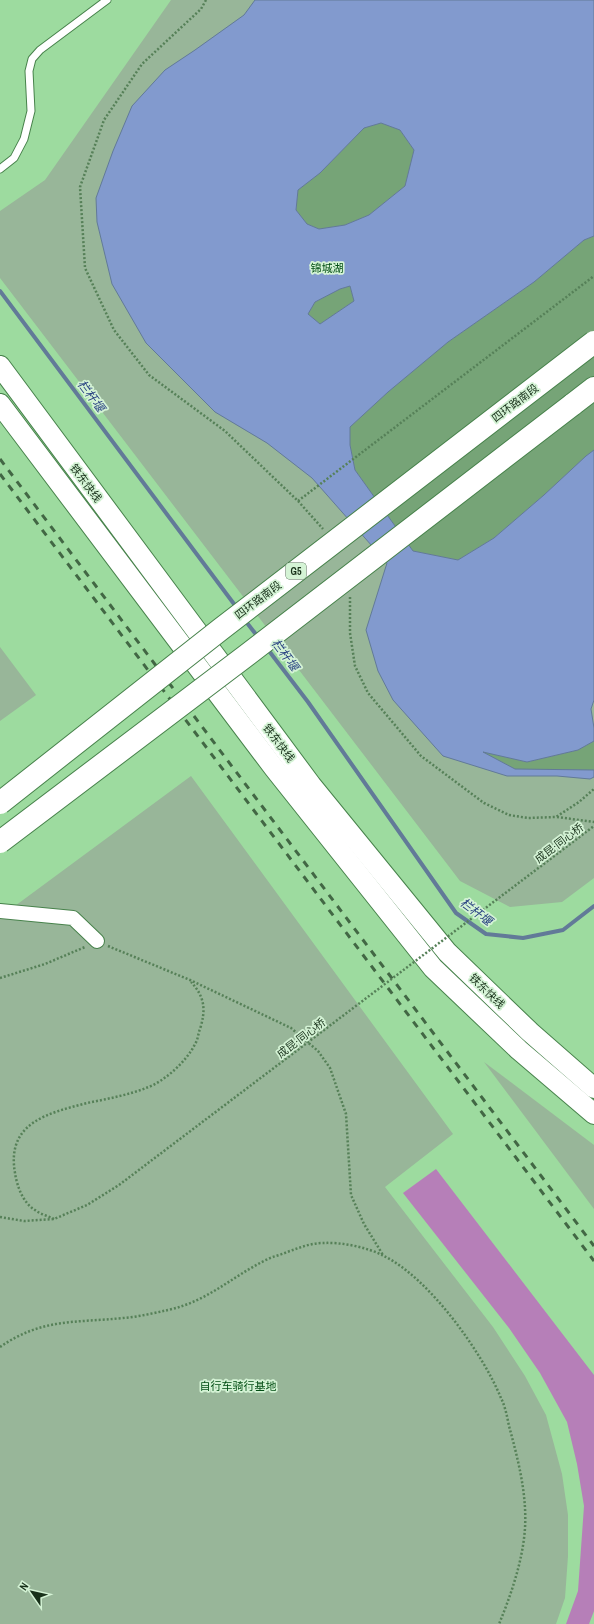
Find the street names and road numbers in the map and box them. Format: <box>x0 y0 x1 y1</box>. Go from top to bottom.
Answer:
street label: 四环路南段 <box>489 381 541 425</box>
street label: 铁东快线 <box>67 461 105 505</box>
road number: G5 <box>286 563 306 579</box>
street label: 四环路南段 <box>232 578 284 622</box>
street label: 铁东快线 <box>260 721 298 765</box>
street label: 成昆·同心桥 <box>532 820 586 866</box>
street label: 铁东快线 <box>466 971 508 1011</box>
street label: 成昆·同心桥 <box>274 1015 328 1061</box>

